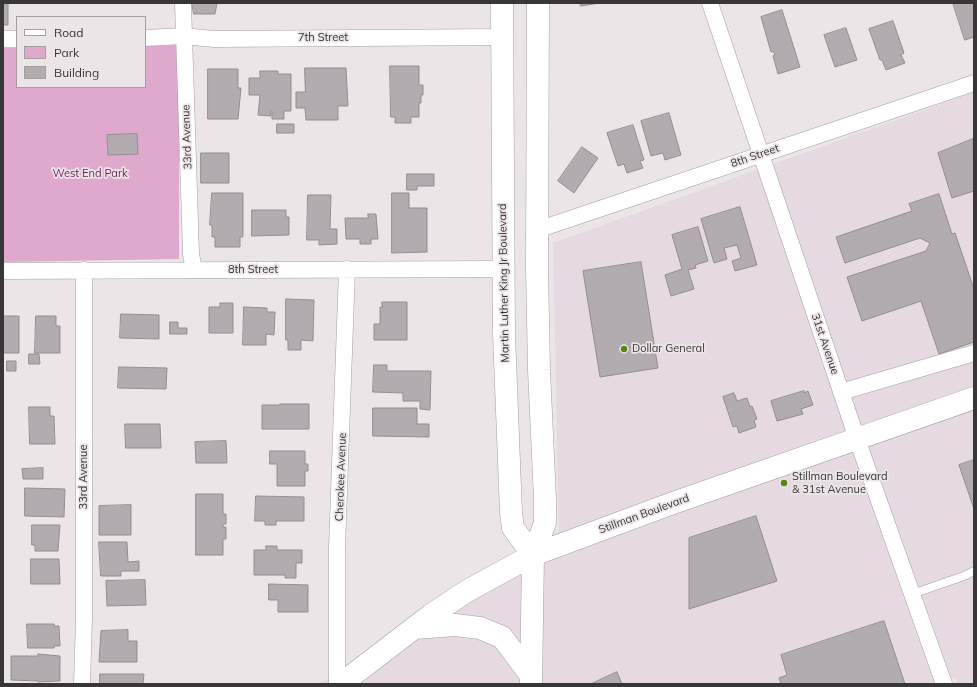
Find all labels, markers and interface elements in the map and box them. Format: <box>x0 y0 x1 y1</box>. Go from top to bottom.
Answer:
legend <box>16 16 146 88</box>
text: Road <box>54 25 83 40</box>
street label: 7th Street <box>298 31 348 45</box>
text: Park <box>54 45 79 60</box>
text: Building <box>54 65 99 80</box>
street label: 33rd Avenue <box>179 104 195 170</box>
street label: 8th Street <box>729 142 781 170</box>
park label: West End Park <box>52 167 128 181</box>
street label: Martin Luther King Jr Boulevard <box>496 203 512 363</box>
street label: 8th Street <box>228 263 278 277</box>
street label: 31st Avenue <box>808 312 842 376</box>
place label: Dollar General <box>632 342 705 356</box>
marker: Dollar General <box>619 344 629 354</box>
street label: Cherokee Avenue <box>333 432 349 522</box>
street label: 33rd Avenue <box>77 445 91 509</box>
place label: Stillman Boulevard & 31st Avenue <box>792 470 888 496</box>
marker: Stillman Boulevard & 31st Avenue <box>779 478 789 488</box>
street label: Stillman Boulevard <box>597 491 691 537</box>

